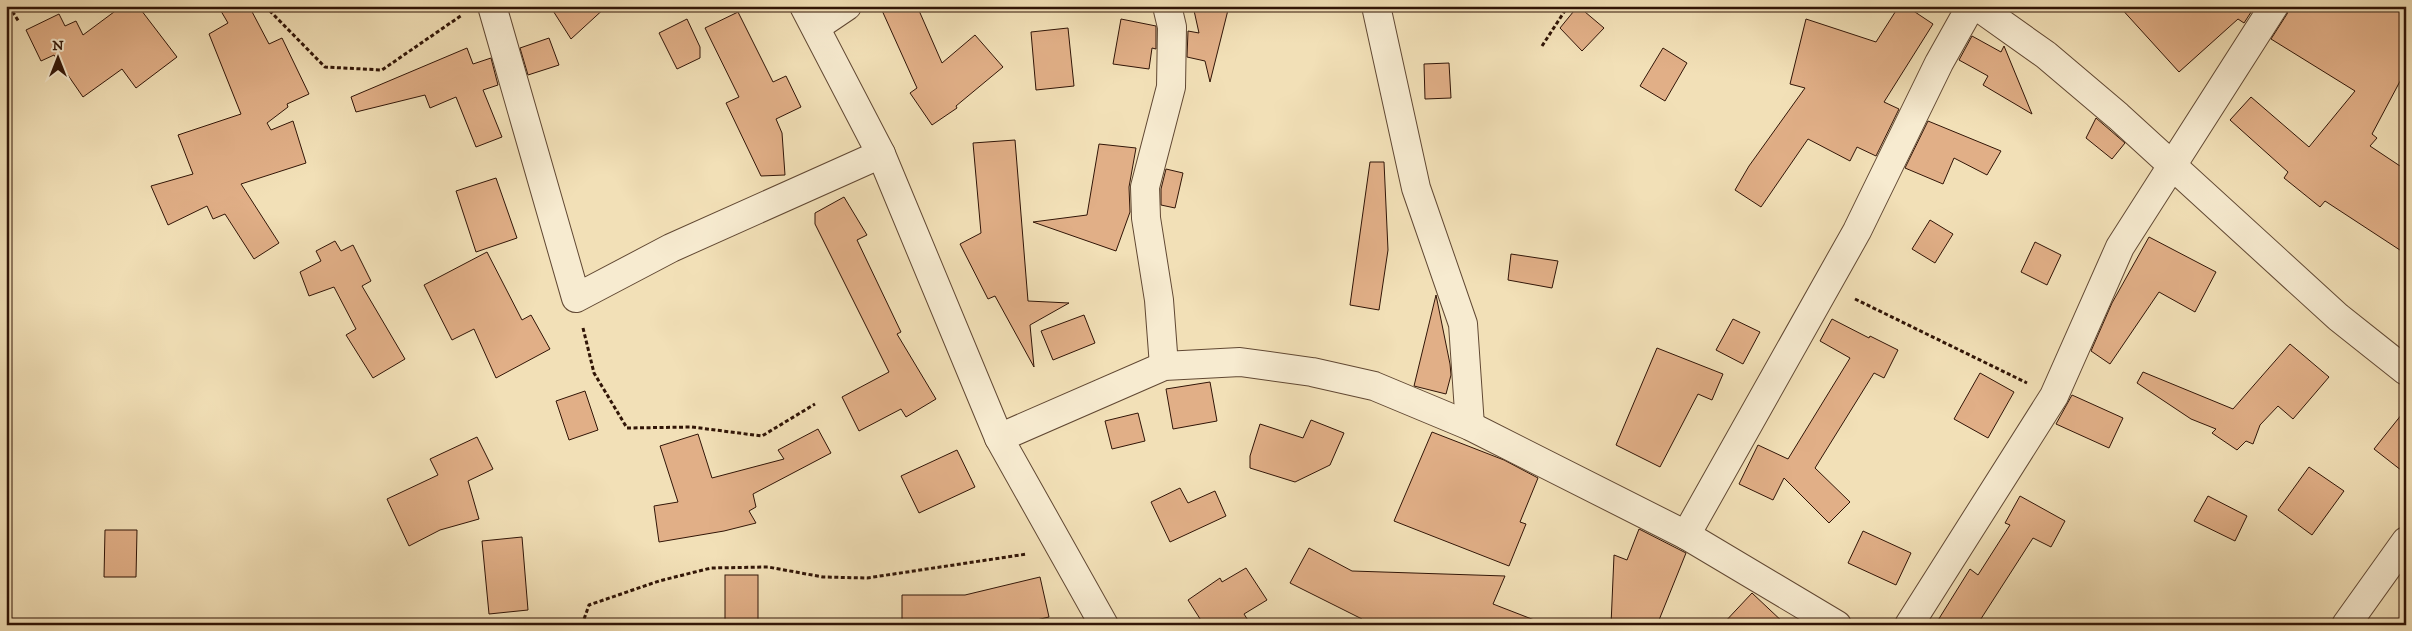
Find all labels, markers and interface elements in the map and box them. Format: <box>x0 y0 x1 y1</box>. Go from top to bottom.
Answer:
north arrow <box>32 32 82 82</box>
text: N <box>52 37 64 55</box>

